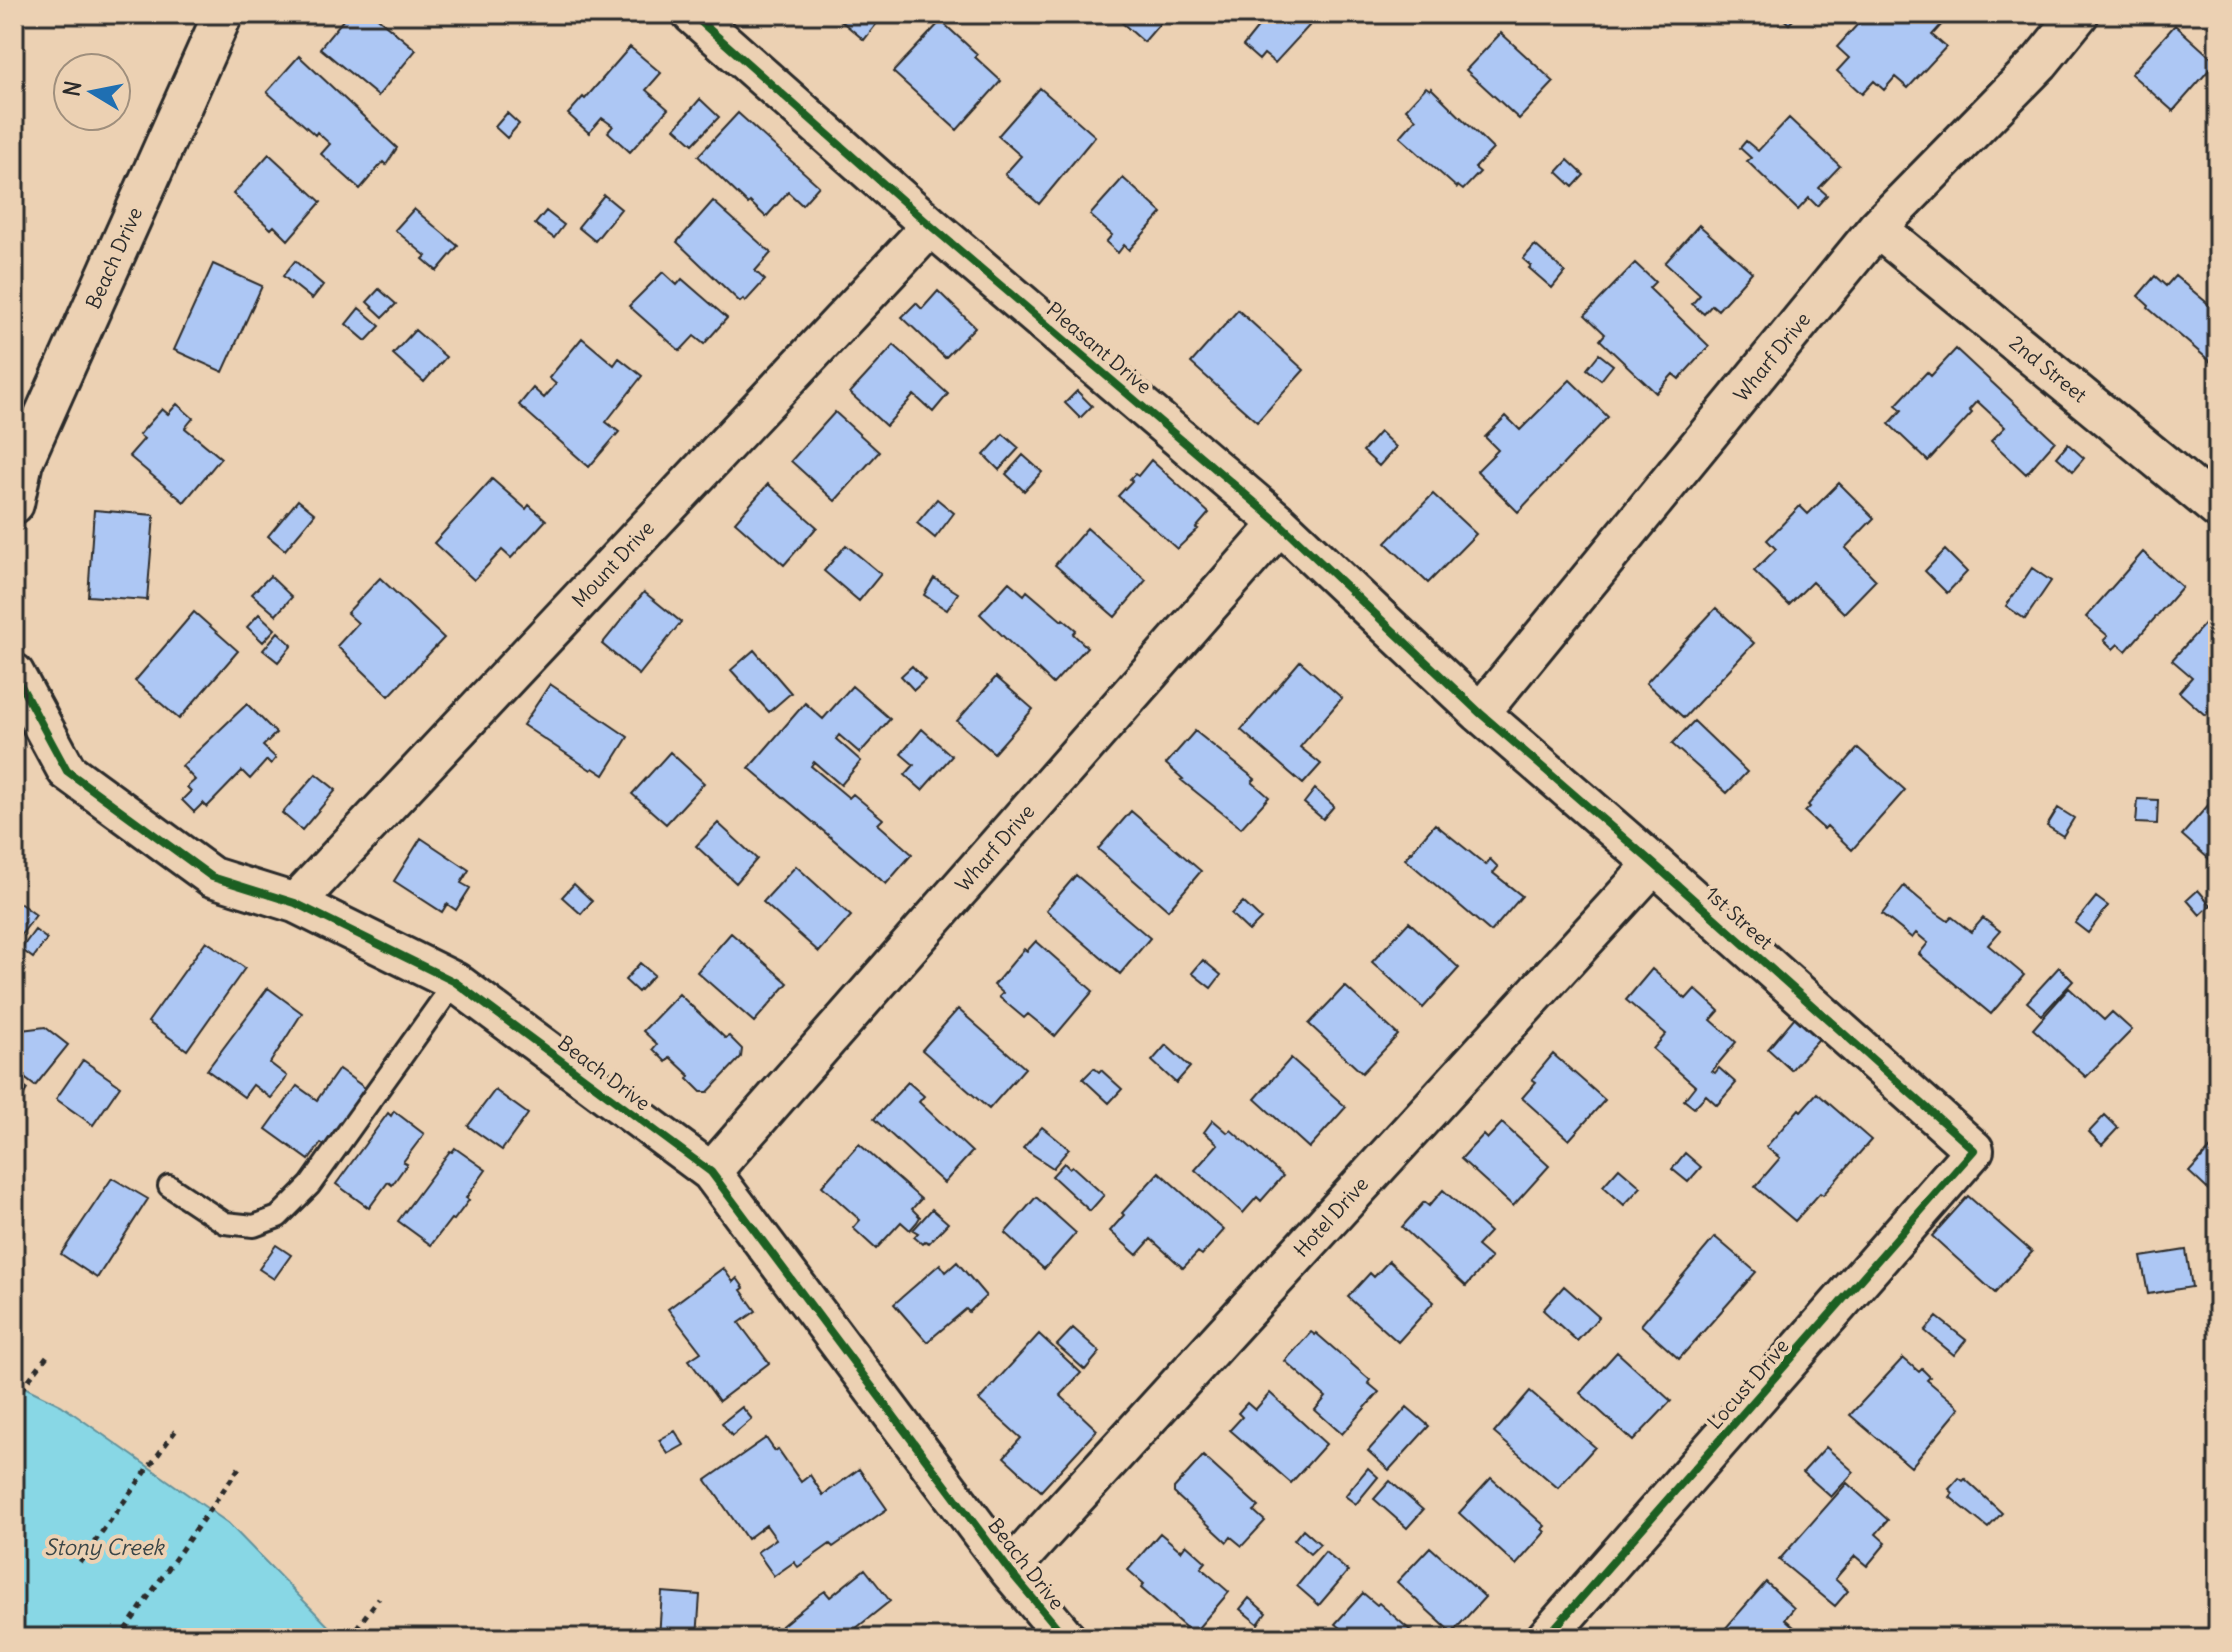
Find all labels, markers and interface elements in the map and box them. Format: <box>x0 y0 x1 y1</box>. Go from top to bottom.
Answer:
north arrow <box>52 52 132 132</box>
text: N <box>57 79 87 98</box>
street label: Beach Drive <box>80 203 147 313</box>
street label: Pleasant Drive <box>1042 296 1157 399</box>
street label: Wharf Drive <box>1728 307 1815 406</box>
street label: 2nd Street <box>2005 330 2092 408</box>
street label: Mount Drive <box>566 515 659 612</box>
street label: Wharf Drive <box>950 799 1039 897</box>
street label: 1st Street <box>1701 881 1778 954</box>
street label: Beach Drive <box>553 1030 655 1115</box>
street label: Hotel Drive <box>1288 1171 1373 1262</box>
street label: Locust Drive <box>1702 1333 1794 1434</box>
street label: Beach Drive <box>983 1513 1070 1614</box>
water label: Stony Creek <box>44 1533 166 1561</box>

